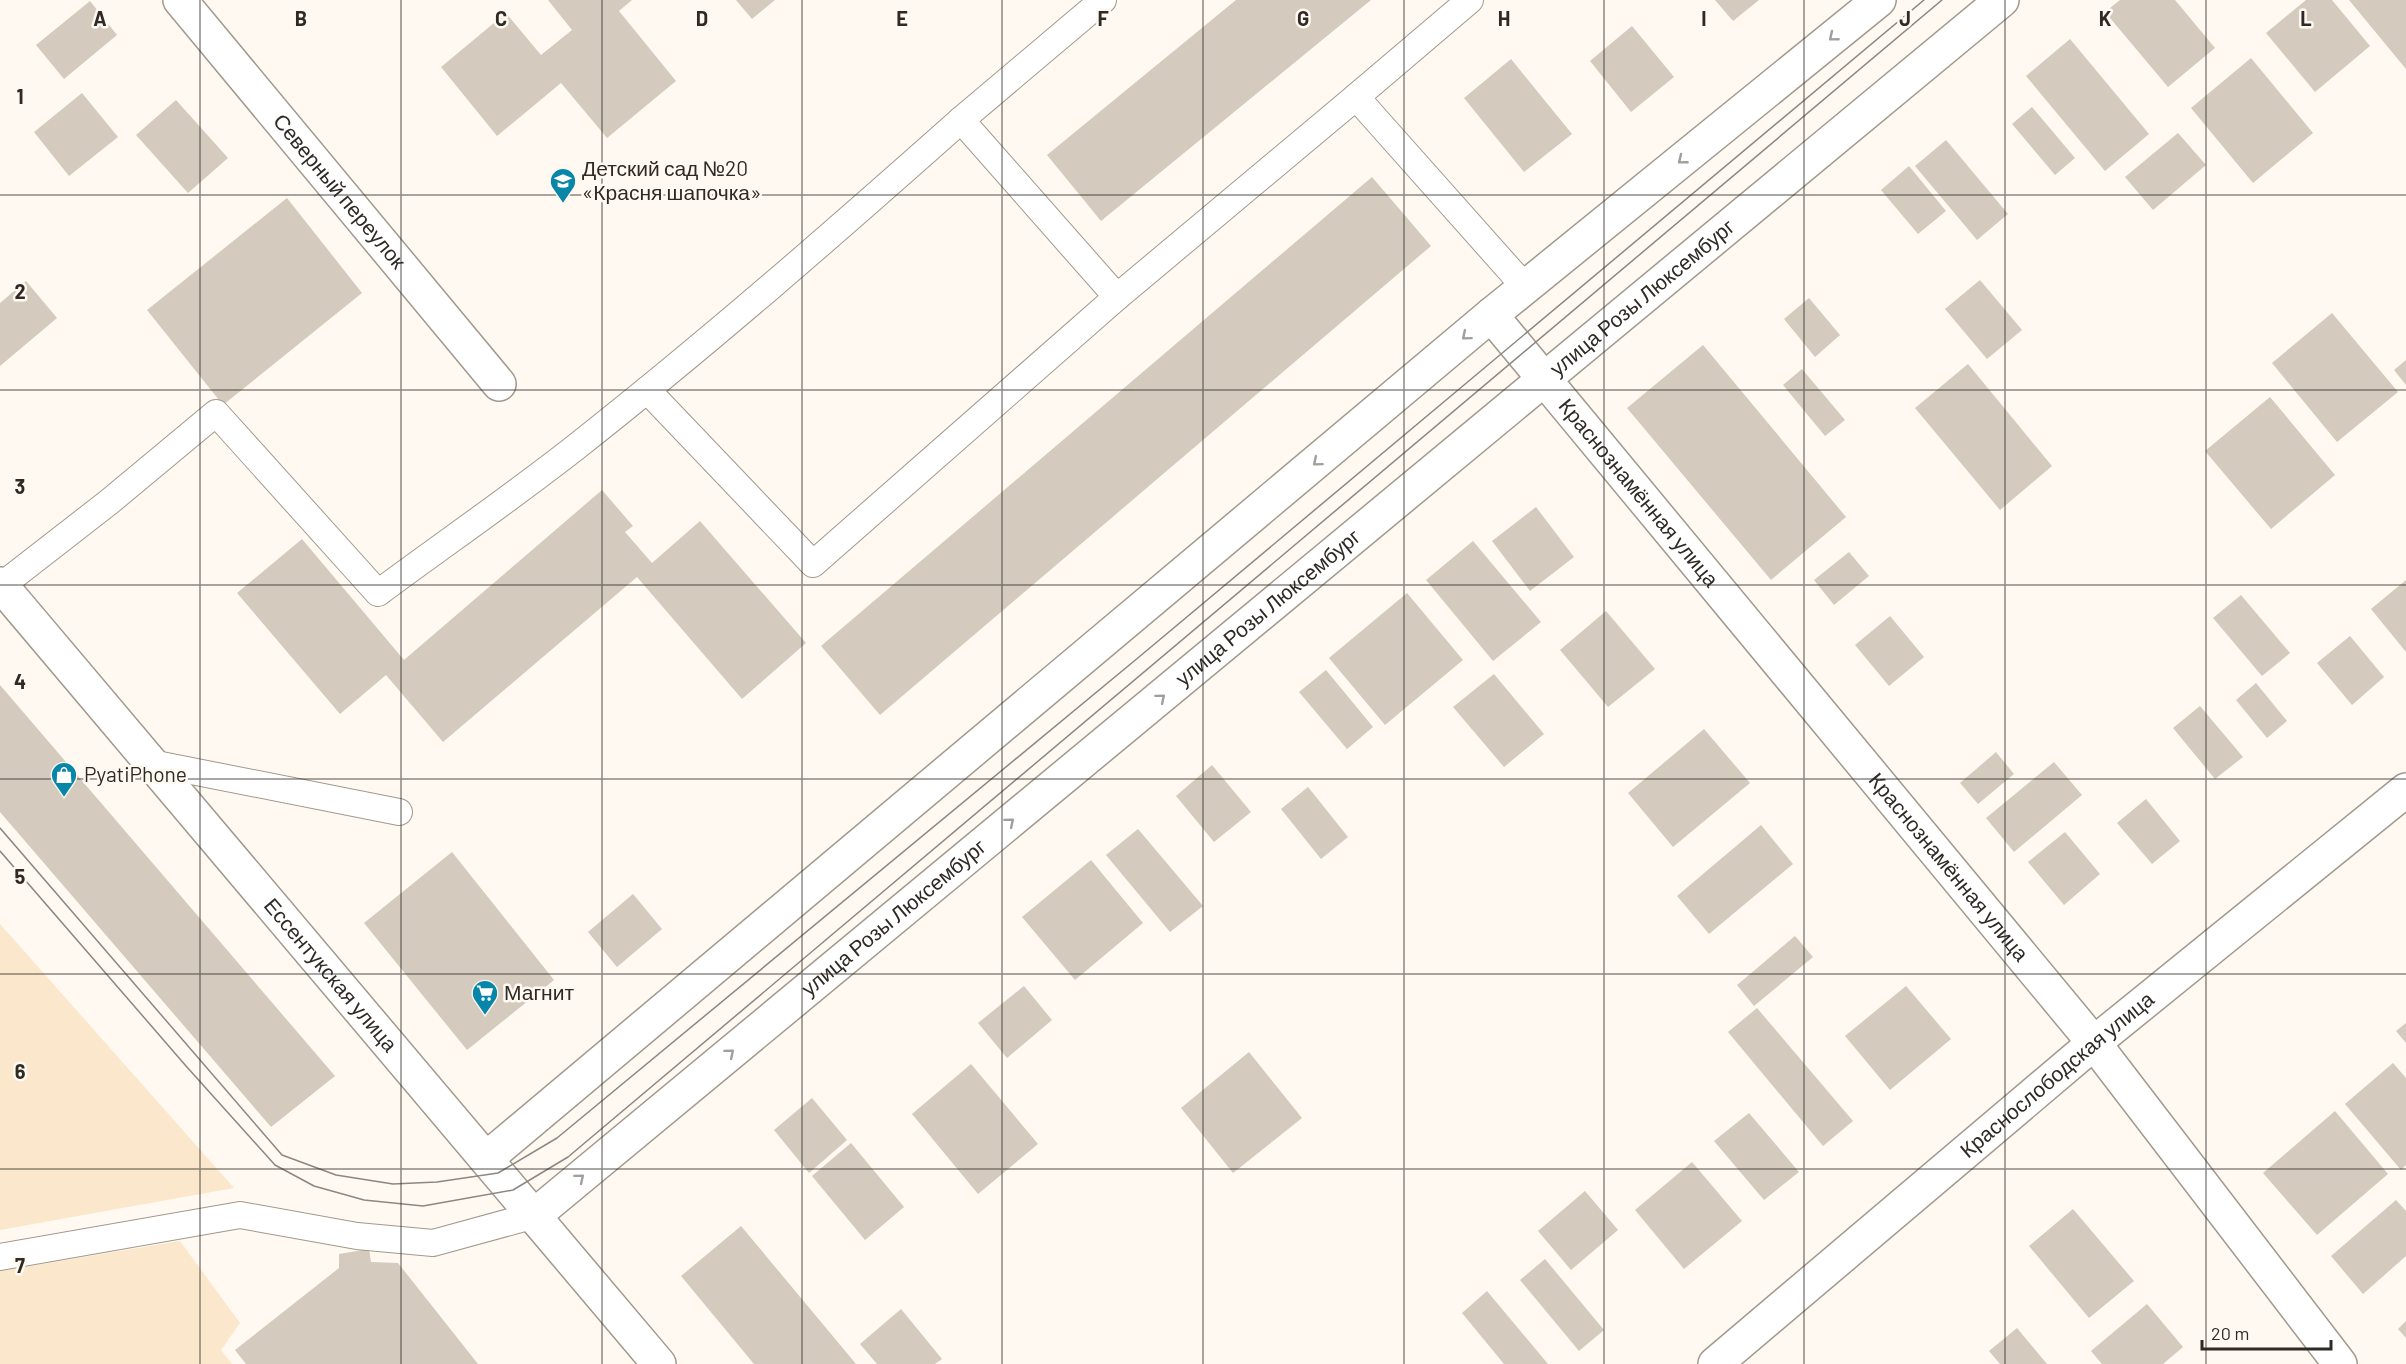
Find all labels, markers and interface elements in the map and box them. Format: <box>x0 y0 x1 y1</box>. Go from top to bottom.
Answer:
text: A <box>93 6 107 30</box>
text: B <box>295 6 307 30</box>
text: C <box>495 6 507 30</box>
text: D <box>696 6 708 30</box>
text: E <box>896 6 908 30</box>
text: F <box>1097 6 1109 30</box>
text: G <box>1297 6 1309 30</box>
text: H <box>1498 6 1510 30</box>
text: I <box>1701 6 1707 30</box>
text: J <box>1899 6 1911 30</box>
text: K <box>2099 6 2112 30</box>
text: L <box>2300 6 2312 30</box>
one-way arrow <box>1829 30 1840 41</box>
text: 1 <box>16 84 24 108</box>
street label: Северный переулок <box>269 108 412 274</box>
one-way arrow <box>1678 153 1689 164</box>
place label: Детский сад №20 «Красня шапочка» <box>582 155 761 204</box>
school or university icon: Детский сад №20 «Красня шапочка» <box>548 166 578 204</box>
street label: улица Розы Люксембург <box>1544 213 1739 380</box>
text: 2 <box>14 279 26 303</box>
one-way arrow <box>1462 329 1473 340</box>
street label: Краснознамённая улица <box>1554 393 1725 591</box>
one-way arrow <box>1313 454 1324 465</box>
text: 3 <box>15 474 25 498</box>
street label: улица Розы Люксембург <box>1170 523 1365 690</box>
text: 4 <box>14 669 26 693</box>
one-way arrow <box>1154 694 1165 705</box>
shop icon: PyatiPhone <box>49 760 79 798</box>
place label: PyatiPhone <box>84 761 187 786</box>
street label: Краснознамённая улица <box>1864 767 2035 965</box>
one-way arrow <box>1003 819 1014 830</box>
street label: улица Розы Люксембург <box>796 833 991 1000</box>
text: 5 <box>15 864 26 888</box>
street label: Ессентукская улица <box>260 892 404 1056</box>
supermarket icon: Магнит <box>470 978 500 1016</box>
place label: Магнит <box>504 979 574 1004</box>
street label: Краснослободская улица <box>1954 985 2158 1162</box>
one-way arrow <box>723 1050 734 1061</box>
text: 6 <box>15 1059 26 1083</box>
one-way arrow <box>573 1174 584 1185</box>
text: 7 <box>15 1253 25 1277</box>
scale bar <box>2202 1313 2331 1351</box>
text: 20 m <box>2211 1322 2249 1344</box>

